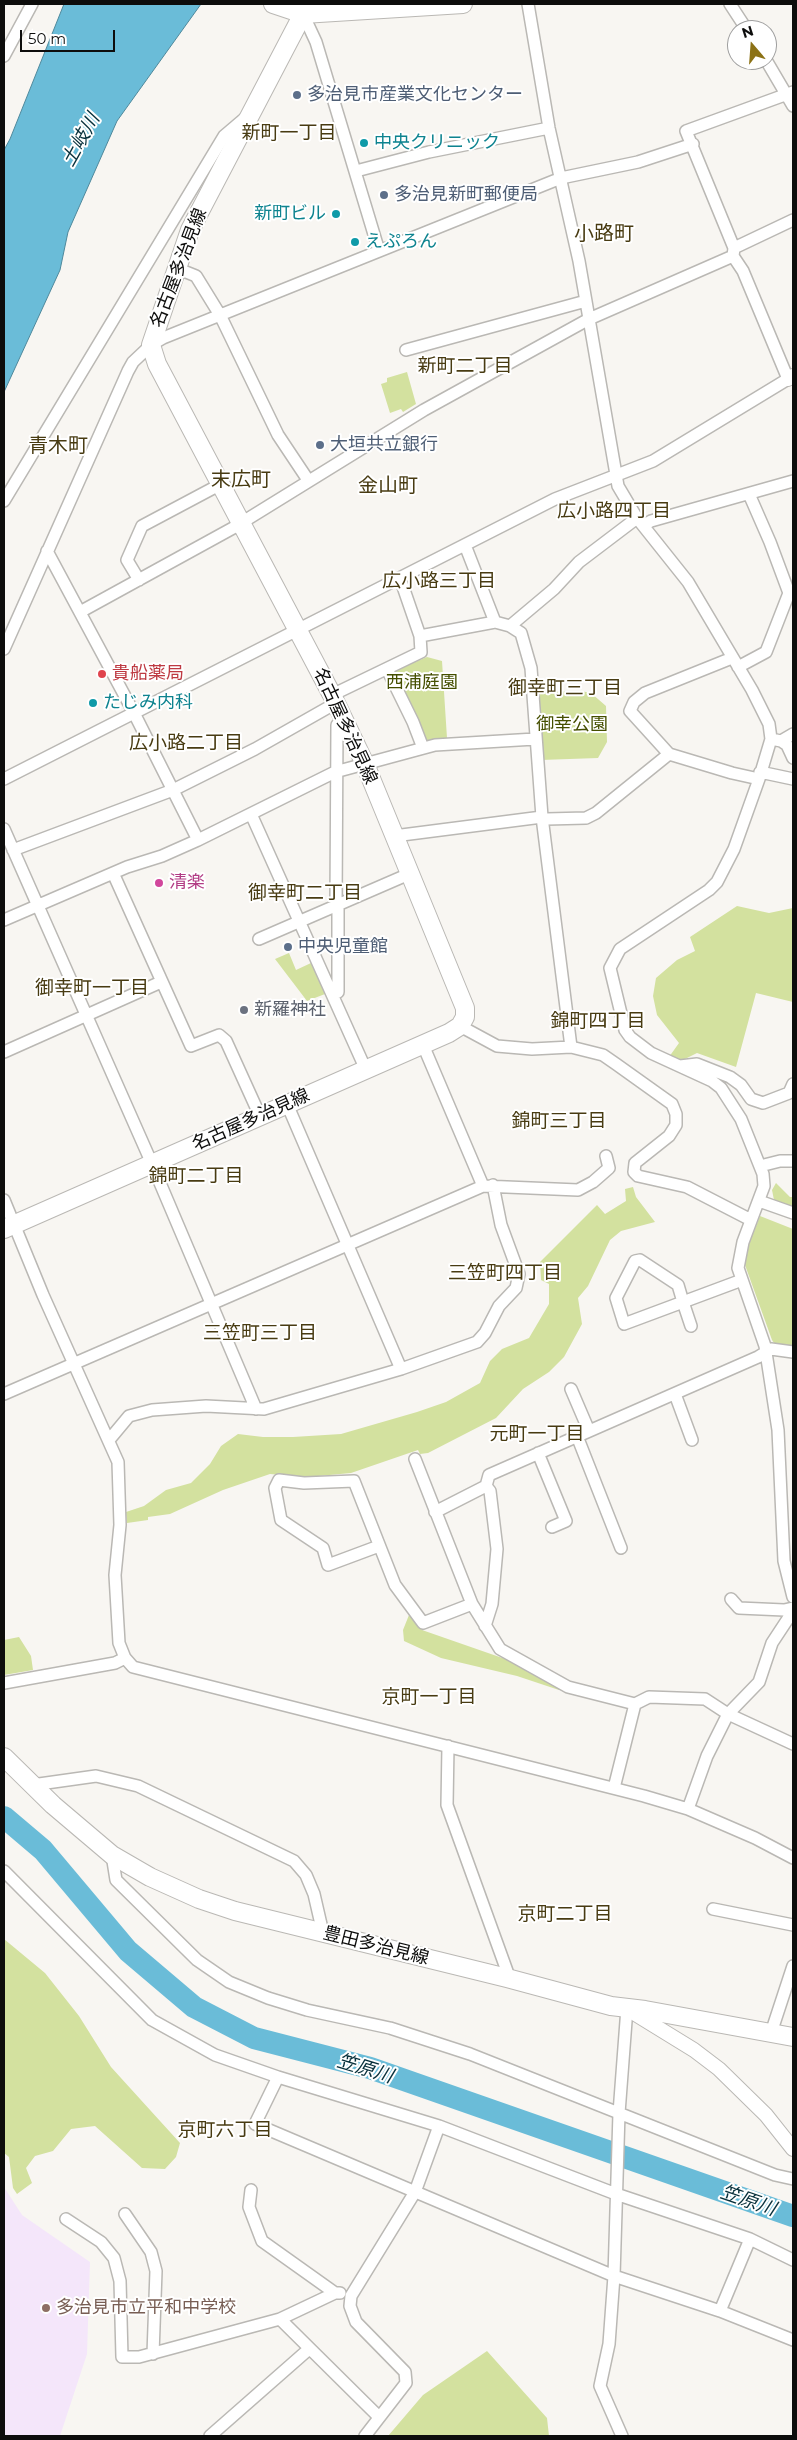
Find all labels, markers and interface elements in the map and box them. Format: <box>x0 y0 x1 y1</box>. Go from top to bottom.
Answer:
scale bar <box>22 20 118 52</box>
north arrow <box>727 20 777 70</box>
text: N <box>740 21 756 42</box>
text: 50 m <box>28 29 66 48</box>
place label: 多治見市産業文化センター <box>307 84 523 106</box>
marker: 多治見市産業文化センター <box>291 89 303 101</box>
water label: 土岐川 <box>57 110 105 170</box>
district label: 新町一丁目 <box>242 122 336 144</box>
place label: 中央クリニック <box>374 132 500 154</box>
marker: 中央クリニック <box>358 137 370 149</box>
place label: 多治見新町郵便局 <box>394 184 538 206</box>
marker: 多治見新町郵便局 <box>378 189 390 201</box>
place label: 新町ビル <box>254 203 326 225</box>
street label: 名古屋多治見線 <box>146 205 212 331</box>
marker: 新町ビル <box>330 208 342 220</box>
district label: 小路町 <box>574 222 634 246</box>
place label: えぷろん <box>365 231 437 253</box>
marker: えぷろん <box>349 236 361 248</box>
district label: 新町二丁目 <box>418 355 512 377</box>
district label: 青木町 <box>28 434 88 458</box>
place label: 大垣共立銀行 <box>330 434 438 456</box>
marker: 大垣共立銀行 <box>314 439 326 451</box>
district label: 末広町 <box>211 468 271 492</box>
district label: 金山町 <box>358 474 418 498</box>
district label: 広小路四丁目 <box>557 500 671 522</box>
district label: 広小路三丁目 <box>382 570 496 592</box>
place label: 貴船薬局 <box>112 663 184 685</box>
street label: 名古屋多治見線 <box>309 664 381 788</box>
marker: 貴船薬局 <box>96 668 108 680</box>
park label: 西浦庭園 <box>386 672 458 694</box>
district label: 御幸町三丁目 <box>508 677 622 699</box>
place label: たじみ内科 <box>103 692 193 714</box>
marker: たじみ内科 <box>87 697 99 709</box>
park label: 御幸公園 <box>536 714 608 736</box>
district label: 広小路二丁目 <box>129 732 243 754</box>
place label: 清楽 <box>169 872 205 894</box>
marker: 清楽 <box>153 877 165 889</box>
district label: 御幸町二丁目 <box>248 882 362 904</box>
place label: 中央児童館 <box>298 936 388 958</box>
marker: 中央児童館 <box>282 941 294 953</box>
district label: 御幸町一丁目 <box>35 977 149 999</box>
place label: 新羅神社 <box>254 999 326 1021</box>
marker: 新羅神社 <box>238 1004 250 1016</box>
district label: 錦町四丁目 <box>551 1010 645 1032</box>
street label: 名古屋多治見線 <box>189 1085 313 1155</box>
district label: 錦町三丁目 <box>512 1110 606 1132</box>
district label: 錦町二丁目 <box>149 1165 243 1187</box>
district label: 三笠町四丁目 <box>448 1262 562 1284</box>
district label: 三笠町三丁目 <box>203 1322 317 1344</box>
district label: 元町一丁目 <box>490 1423 584 1445</box>
district label: 京町一丁目 <box>382 1686 476 1708</box>
district label: 京町二丁目 <box>518 1903 612 1925</box>
street label: 豊田多治見線 <box>321 1922 431 1970</box>
water label: 笠原川 <box>334 2050 396 2088</box>
district label: 京町六丁目 <box>178 2119 272 2141</box>
water label: 笠原川 <box>717 2181 779 2221</box>
place label: 多治見市立平和中学校 <box>56 2297 236 2319</box>
marker: 多治見市立平和中学校 <box>40 2302 52 2314</box>

